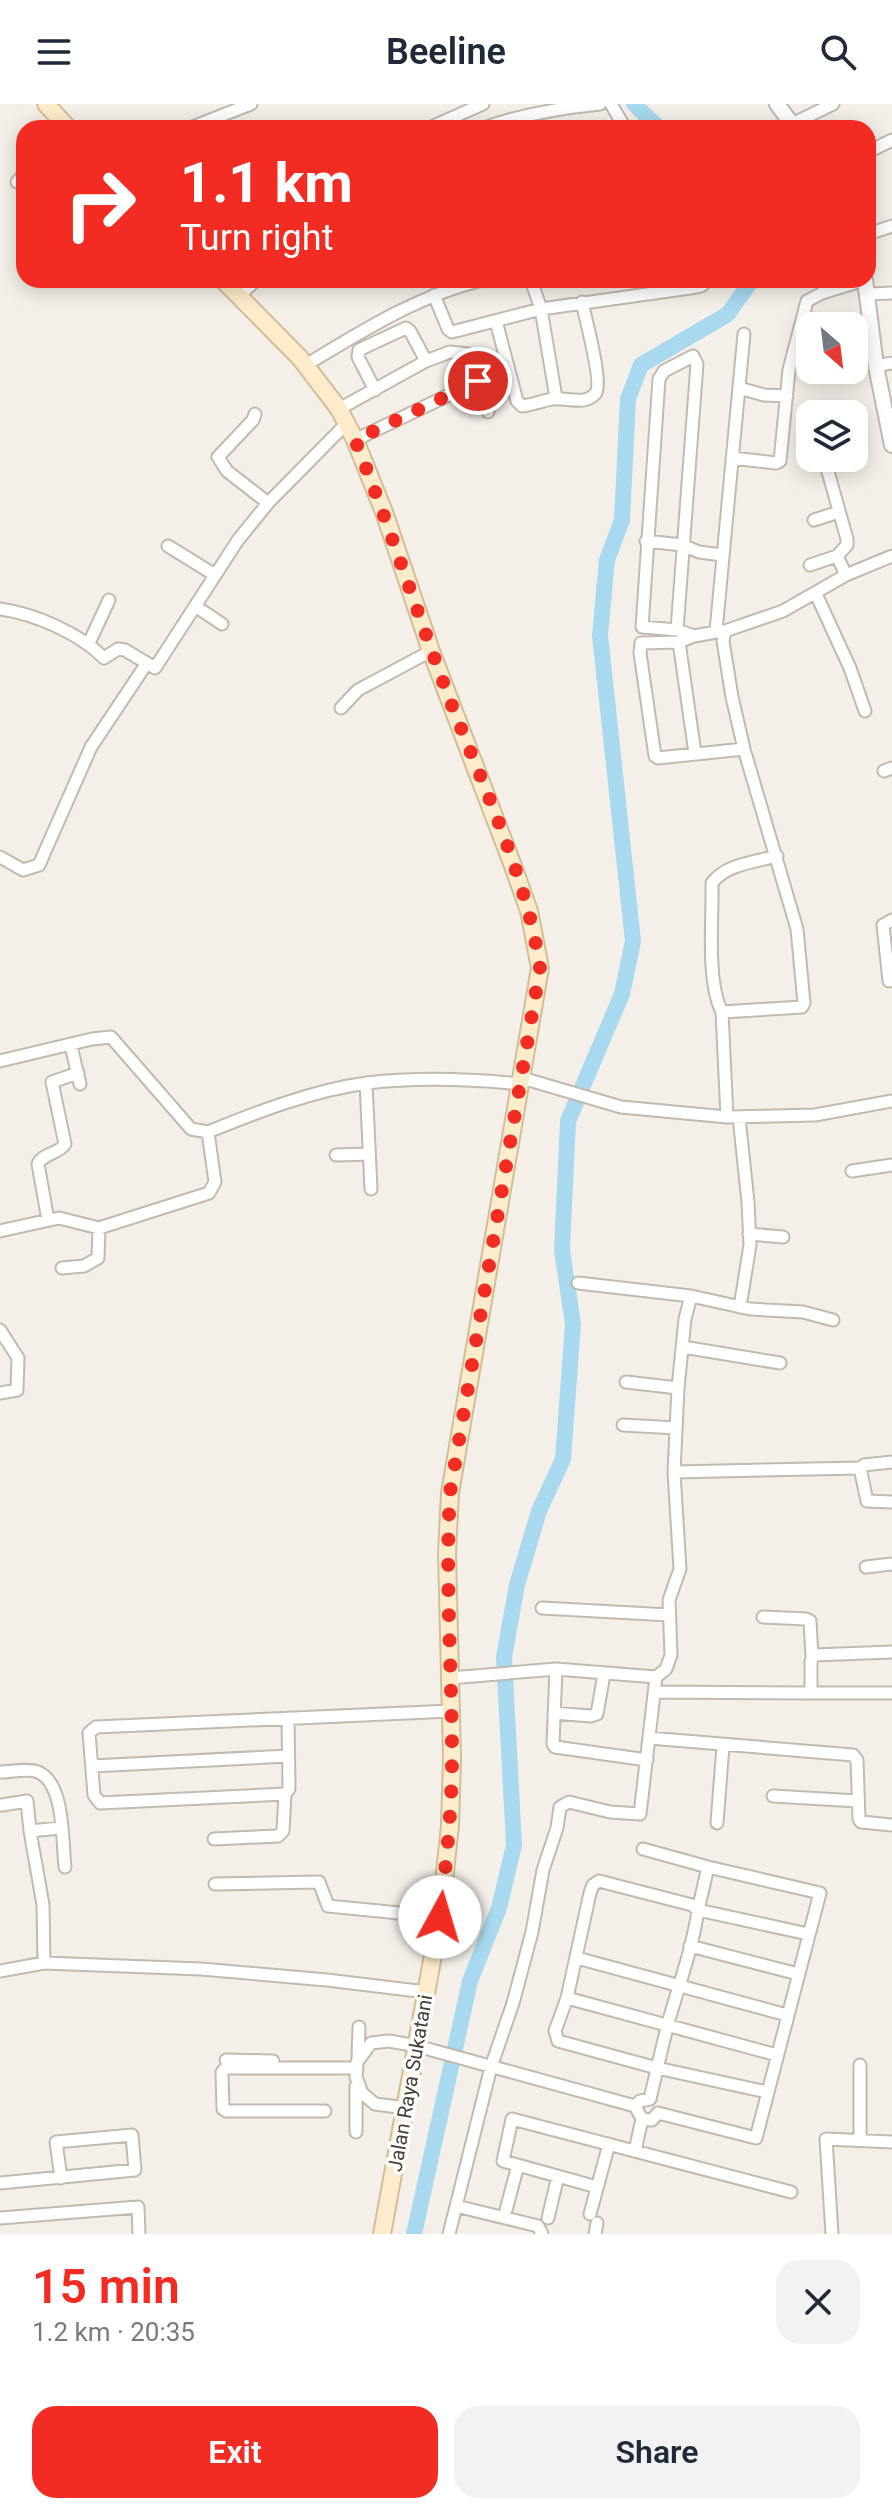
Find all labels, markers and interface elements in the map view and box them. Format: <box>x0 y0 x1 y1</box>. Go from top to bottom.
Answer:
icon: menu <box>32 30 76 74</box>
icon: search <box>816 30 860 74</box>
text: Beeline <box>386 31 506 73</box>
text: 1.1 km <box>180 150 353 216</box>
icon: right <box>48 152 152 256</box>
text: Turn right <box>180 217 333 259</box>
north arrow <box>796 312 868 384</box>
map controls <box>796 312 868 472</box>
pin <box>444 347 512 415</box>
icon: arrive <box>456 359 500 403</box>
button: layers <box>796 400 868 472</box>
position arrow <box>398 1875 482 1959</box>
street label: Jalan Raya Sukatani <box>383 1993 437 2173</box>
text: 15 min <box>32 2258 180 2315</box>
button: close <box>776 2260 860 2344</box>
text: 1.2 km · 20:35 <box>32 2317 195 2347</box>
button: Exit <box>32 2406 438 2498</box>
button: Share <box>454 2406 860 2498</box>

